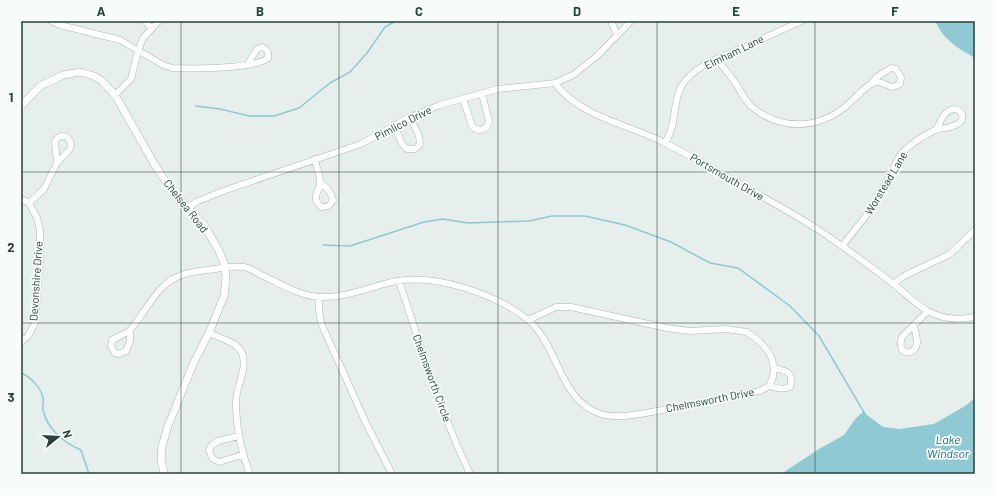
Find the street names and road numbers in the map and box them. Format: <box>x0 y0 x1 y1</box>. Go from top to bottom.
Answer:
street label: Elmham Lane <box>702 31 766 72</box>
street label: Pimlico Drive <box>372 103 434 142</box>
street label: Worstead Lane <box>862 149 910 217</box>
street label: Portsmouth Drive <box>688 150 767 203</box>
street label: Chelsea Road <box>162 176 211 235</box>
street label: Devonshire Drive <box>26 240 45 321</box>
street label: Chelmsworth Circle <box>411 332 454 424</box>
street label: Chelmsworth Drive <box>665 385 755 414</box>

